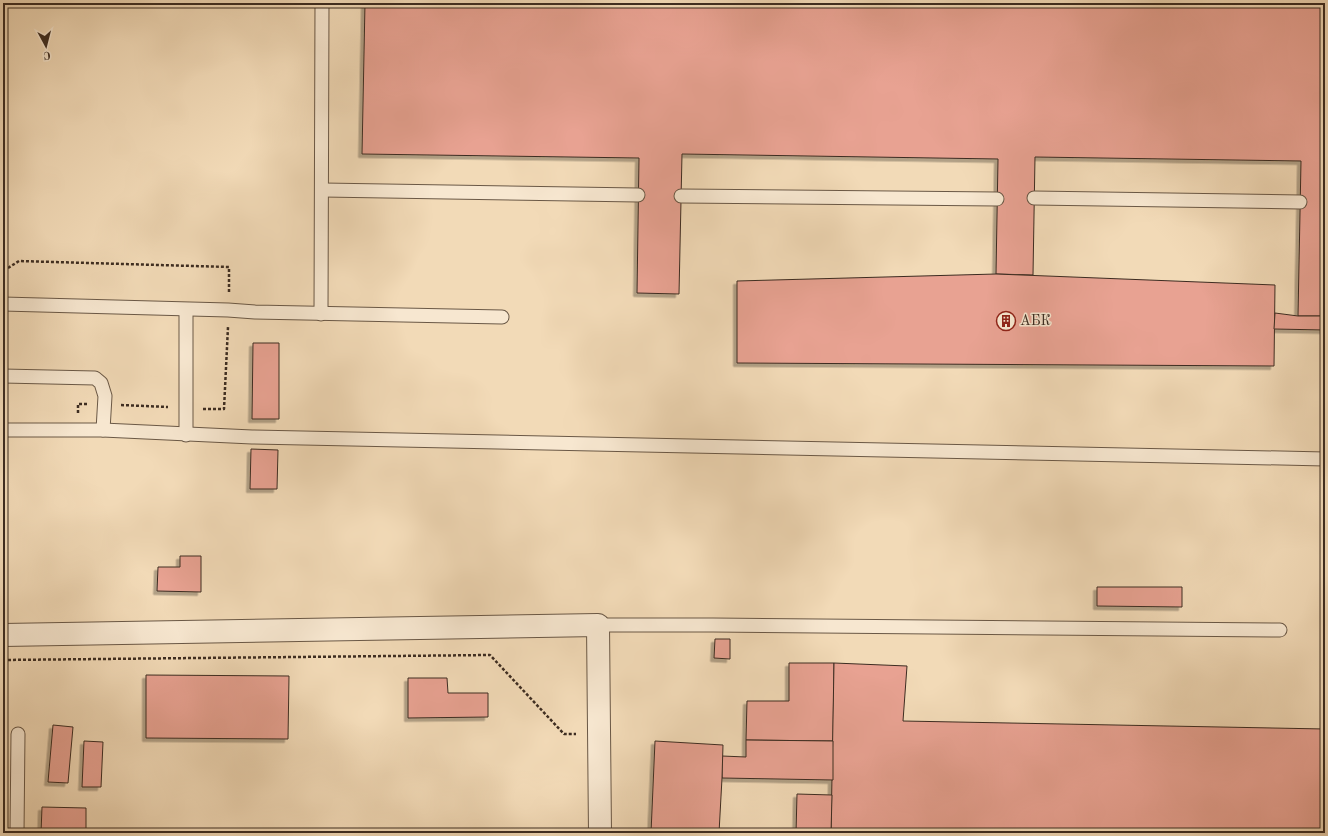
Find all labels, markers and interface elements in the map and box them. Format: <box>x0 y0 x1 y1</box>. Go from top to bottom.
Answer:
north arrow <box>26 26 66 66</box>
text: С <box>43 49 51 60</box>
building icon: АБК <box>995 310 1017 332</box>
place label: АБК <box>1020 314 1051 328</box>

